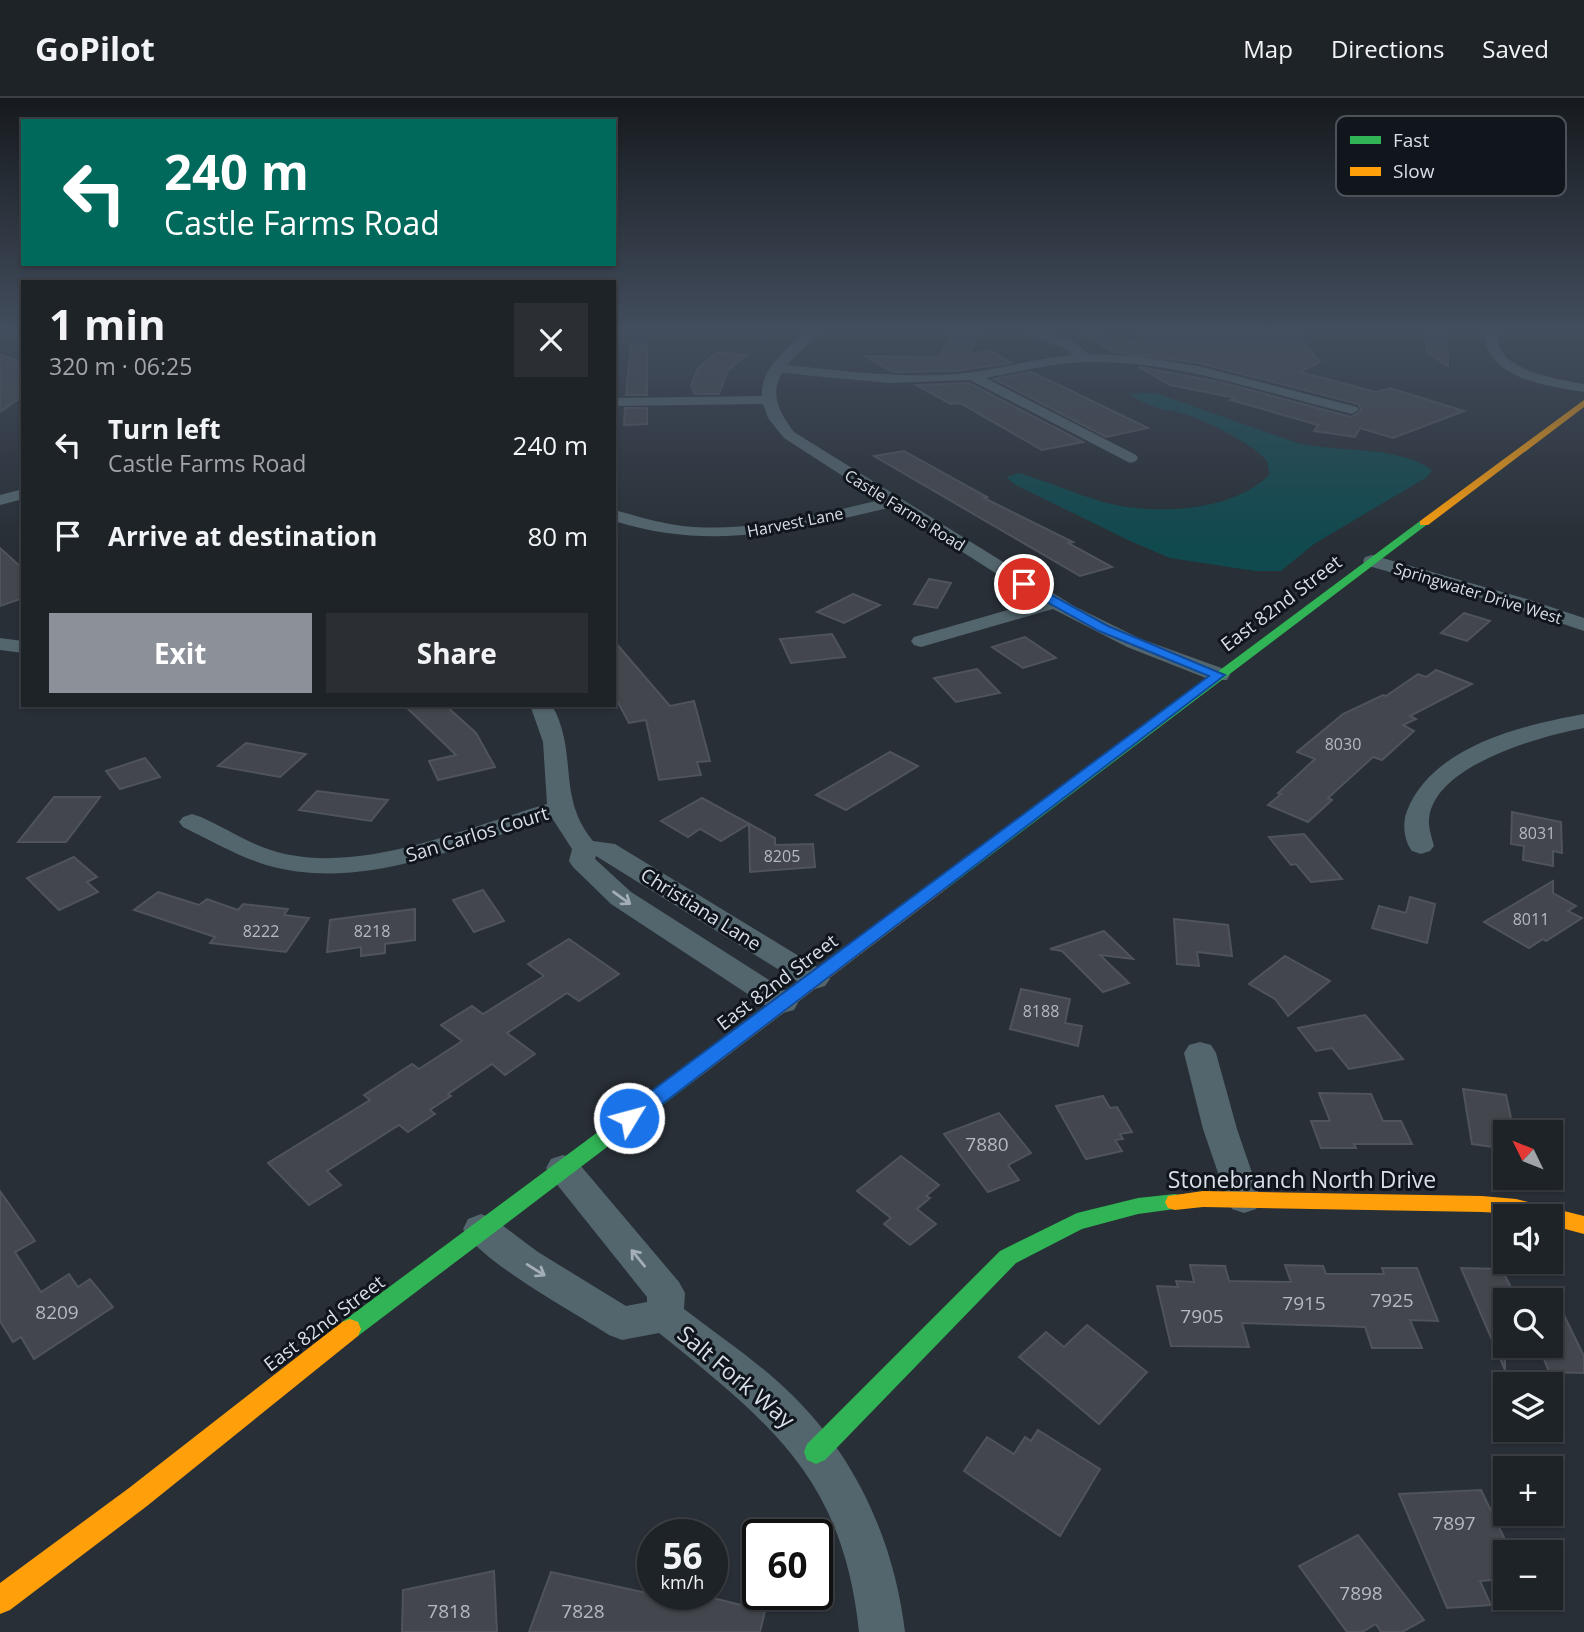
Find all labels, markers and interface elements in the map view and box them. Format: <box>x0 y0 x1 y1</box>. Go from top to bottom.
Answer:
text: GoPilot <box>35 26 155 71</box>
text: Map <box>1243 32 1293 65</box>
text: Directions <box>1331 32 1444 65</box>
text: Saved <box>1482 32 1549 65</box>
legend <box>1336 116 1566 196</box>
text: Fast <box>1393 127 1429 153</box>
text: 240 m <box>164 138 309 204</box>
icon: left <box>49 147 140 238</box>
text: Slow <box>1393 158 1435 184</box>
text: Castle Farms Road <box>164 201 440 244</box>
text: 1 min <box>49 295 166 352</box>
button: close <box>514 303 588 377</box>
text: 320 m · 06:25 <box>49 350 192 382</box>
text: Turn left <box>108 411 220 447</box>
icon: left <box>49 426 87 464</box>
text: 240 m <box>513 427 588 463</box>
text: Castle Farms Road <box>108 447 306 479</box>
street label: Castle Farms Road <box>841 464 969 556</box>
street label: Harvest Lane <box>745 502 845 542</box>
icon: arrive <box>49 517 87 555</box>
text: Arrive at destination <box>108 518 377 554</box>
text: 80 m <box>527 518 588 554</box>
street label: East 82nd Street <box>1215 549 1347 657</box>
pin <box>994 554 1054 614</box>
street label: Springwater Drive West <box>1391 557 1565 629</box>
icon: arrive <box>1005 565 1043 603</box>
button: Exit <box>49 613 312 693</box>
button: Share <box>326 613 588 693</box>
house number: 8030 <box>1325 733 1361 755</box>
street label: San Carlos Court <box>403 800 552 868</box>
house number: 8031 <box>1519 822 1555 844</box>
house number: 8205 <box>764 845 800 867</box>
street label: Christiana Lane <box>636 862 766 956</box>
one-way arrow <box>612 891 631 905</box>
house number: 8011 <box>1513 908 1549 930</box>
house number: 8222 <box>243 920 279 942</box>
house number: 8218 <box>354 920 390 942</box>
street label: East 82nd Street <box>711 928 843 1036</box>
house number: 8188 <box>1023 1000 1059 1022</box>
position arrow <box>592 1081 666 1155</box>
north arrow <box>1493 1120 1563 1190</box>
map controls <box>1493 1120 1563 1610</box>
house number: 7880 <box>965 1131 1009 1157</box>
street label: Stonebranch North Drive <box>1168 1163 1436 1195</box>
button: sound <box>1493 1204 1563 1274</box>
one-way arrow <box>630 1250 646 1268</box>
one-way arrow <box>525 1263 545 1277</box>
street label: East 82nd Street <box>258 1269 390 1377</box>
house number: 7925 <box>1370 1287 1414 1313</box>
button: search <box>1493 1288 1563 1358</box>
house number: 7915 <box>1282 1290 1326 1316</box>
house number: 8209 <box>35 1299 79 1325</box>
house number: 7905 <box>1180 1303 1224 1329</box>
street label: Salt Fork Way <box>671 1318 802 1435</box>
button: layers <box>1493 1372 1563 1442</box>
button: + <box>1493 1456 1563 1526</box>
house number: 7897 <box>1432 1510 1476 1536</box>
speed limit sign: 60 <box>742 1519 833 1610</box>
text: 56 <box>662 1532 703 1579</box>
button: − <box>1493 1540 1563 1610</box>
text: km/h <box>661 1570 704 1594</box>
house number: 7898 <box>1339 1580 1383 1606</box>
house number: 7818 <box>427 1598 471 1624</box>
house number: 7828 <box>561 1598 605 1624</box>

